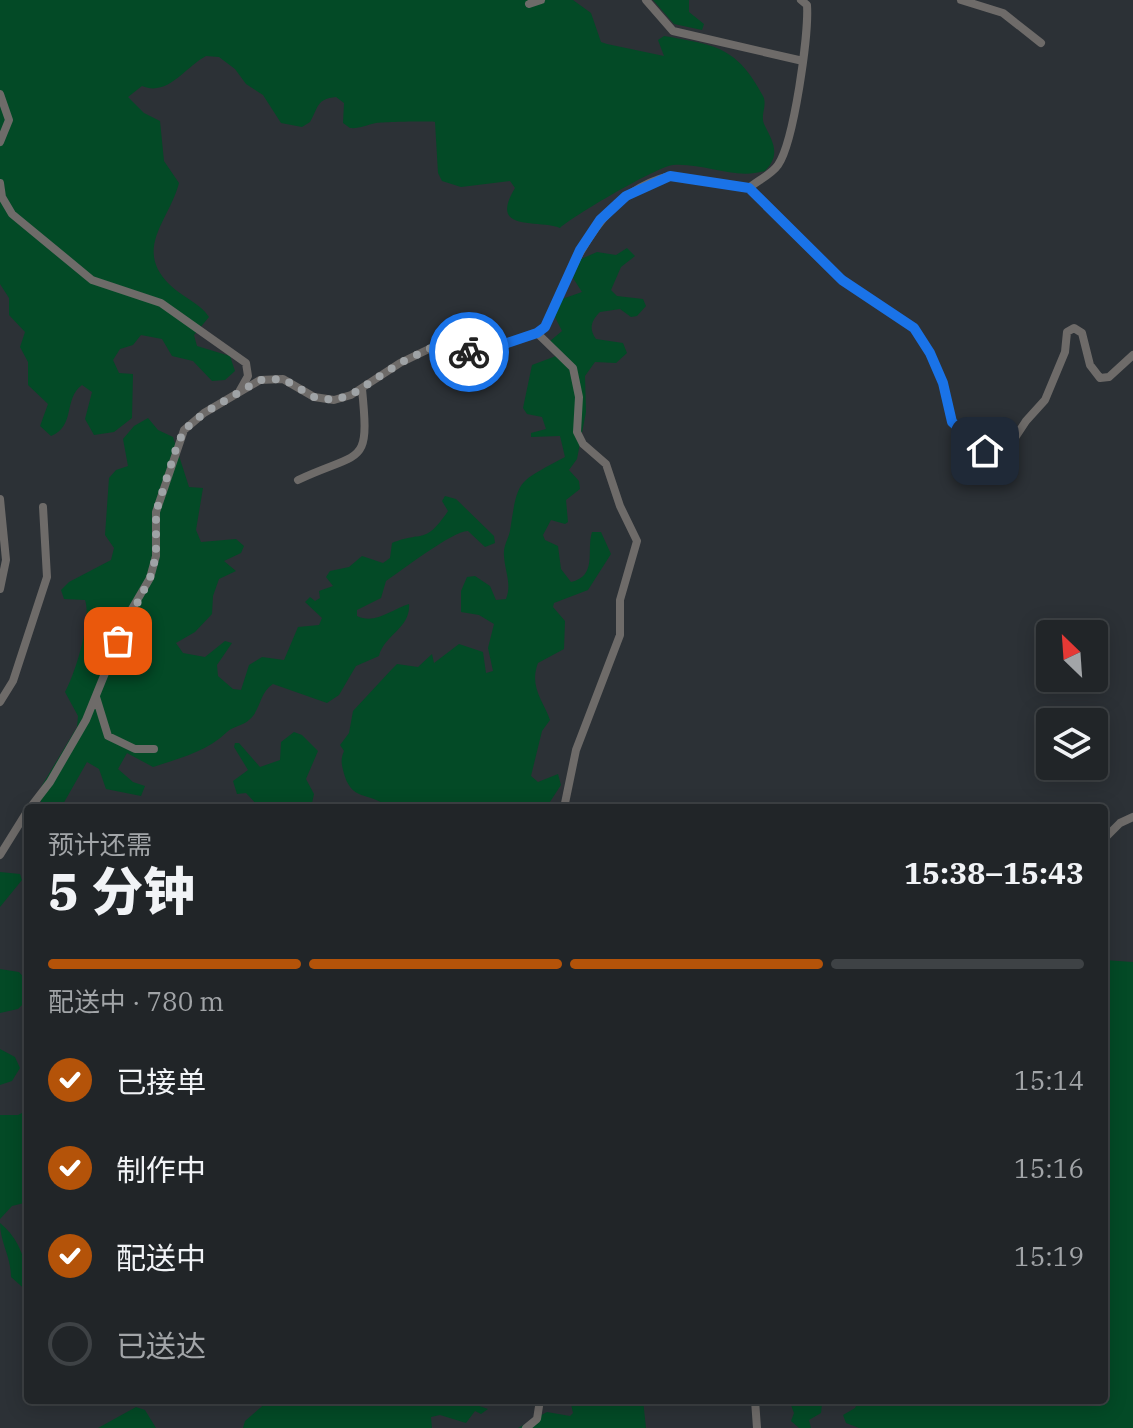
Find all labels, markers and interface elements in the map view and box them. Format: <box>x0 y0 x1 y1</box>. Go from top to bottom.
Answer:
courier <box>429 312 509 392</box>
icon: bike <box>447 330 491 374</box>
pin <box>951 417 1019 485</box>
icon: home <box>963 429 1007 473</box>
pin <box>84 607 152 675</box>
icon: bag <box>96 619 140 663</box>
north arrow <box>1036 620 1108 692</box>
map controls <box>1036 620 1108 780</box>
button: layers <box>1036 708 1108 780</box>
text: 预计还需 <box>48 827 152 861</box>
text: 15:38–15:43 <box>904 853 1084 892</box>
text: 5 分钟 <box>48 857 195 924</box>
text: 配送中 · 780 m <box>48 984 224 1018</box>
icon: check <box>48 1058 92 1102</box>
text: 已接单 <box>116 1062 206 1101</box>
text: 15:14 <box>1014 1063 1084 1097</box>
icon: check <box>48 1146 92 1190</box>
text: 制作中 <box>116 1150 206 1189</box>
text: 15:16 <box>1014 1151 1084 1185</box>
icon: check <box>48 1234 92 1278</box>
text: 配送中 <box>116 1238 206 1277</box>
text: 15:19 <box>1014 1239 1084 1273</box>
text: 已送达 <box>116 1326 206 1365</box>

